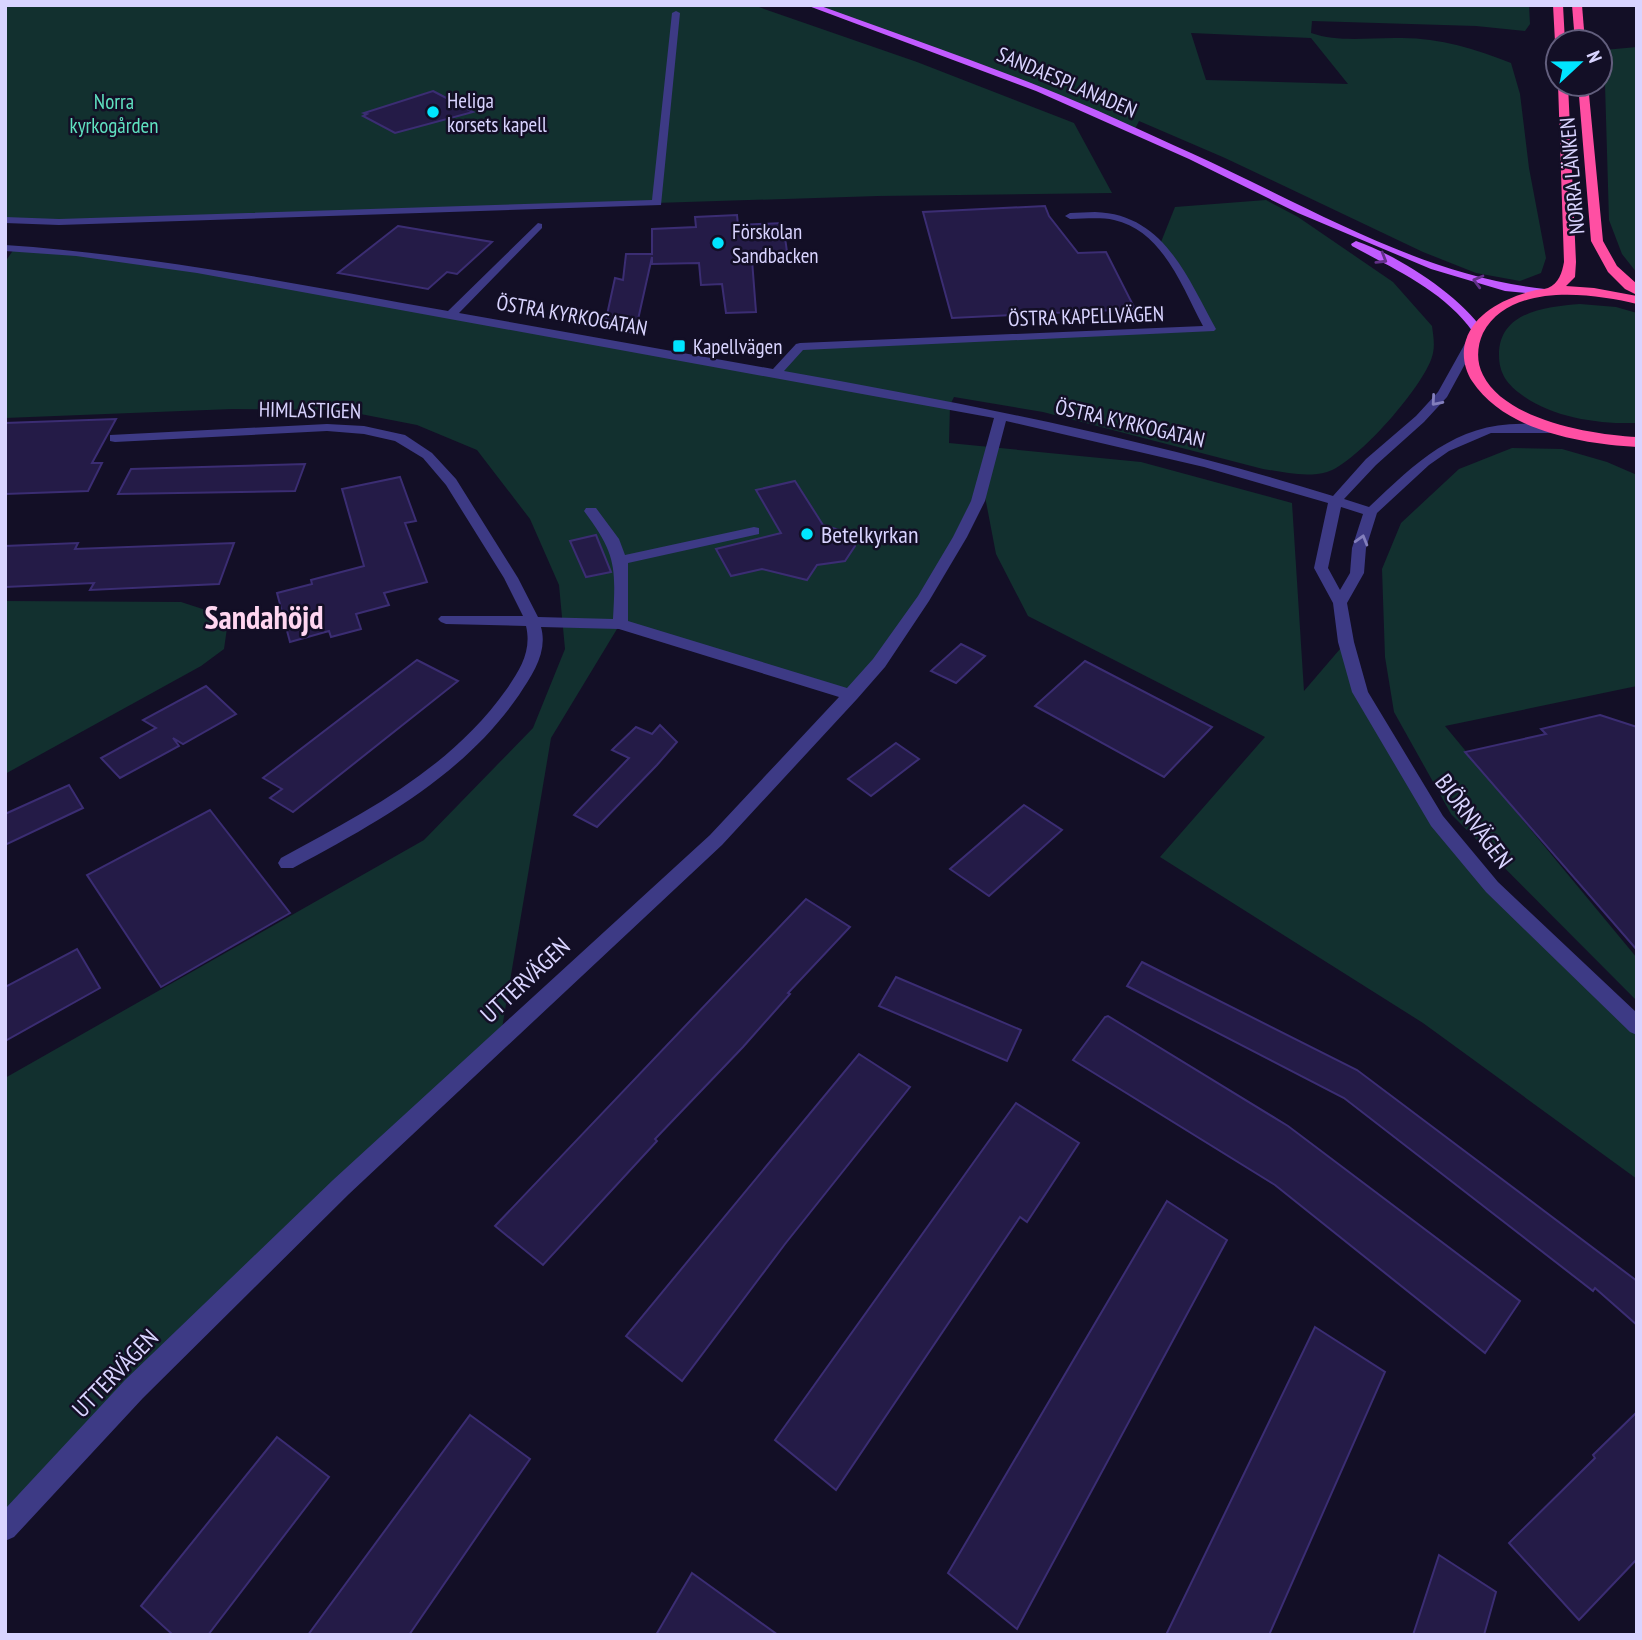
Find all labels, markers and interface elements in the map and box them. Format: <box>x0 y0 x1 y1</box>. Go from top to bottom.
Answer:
north arrow <box>1544 28 1614 98</box>
street label: SANDAESPLANADEN <box>993 40 1141 124</box>
text: N <box>1582 47 1608 66</box>
place label: Heliga korsets kapell <box>447 87 547 138</box>
park label: Norra kyrkogården <box>69 88 159 139</box>
marker: Heliga korsets kapell <box>425 104 441 120</box>
street label: NORRA LÄNKEN <box>1553 117 1591 235</box>
place label: Förskolan Sandbacken <box>732 218 819 269</box>
marker: Förskolan Sandbacken <box>710 235 726 251</box>
one-way arrow <box>1374 251 1387 264</box>
one-way arrow <box>1472 275 1484 289</box>
street label: ÖSTRA KYRKOGATAN <box>494 288 650 342</box>
street label: ÖSTRA KAPELLVÄGEN <box>1008 300 1164 332</box>
place label: Kapellvägen <box>693 333 782 360</box>
marker: Kapellvägen <box>671 338 687 354</box>
street label: ÖSTRA KYRKOGATAN <box>1053 393 1207 453</box>
one-way arrow <box>1432 393 1444 406</box>
street label: HIMLASTIGEN <box>259 396 361 424</box>
place label: Betelkyrkan <box>821 519 919 550</box>
marker: Betelkyrkan <box>799 526 815 542</box>
one-way arrow <box>1353 534 1368 546</box>
district label: Sandahöjd <box>204 596 324 638</box>
street label: BJÖRNVÄGEN <box>1428 767 1520 875</box>
street label: UTTERVÄGEN <box>474 931 576 1029</box>
street label: UTTERVÄGEN <box>65 1322 165 1424</box>

